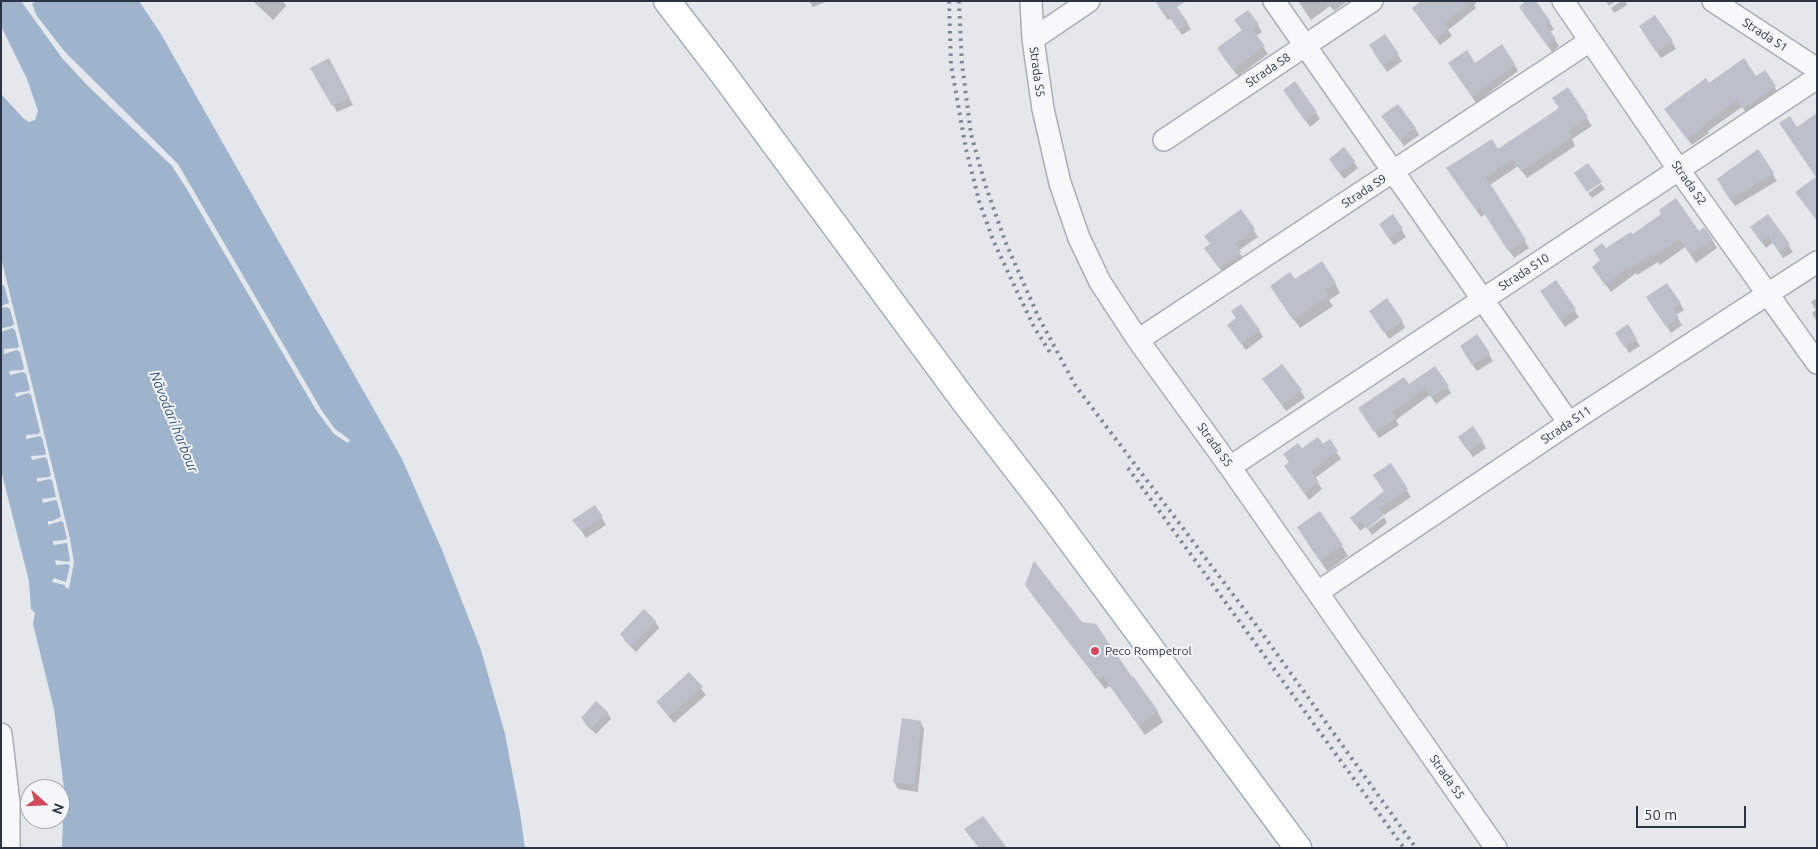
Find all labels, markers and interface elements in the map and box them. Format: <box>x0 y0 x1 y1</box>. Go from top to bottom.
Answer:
street label: Strada S1 <box>1740 15 1790 55</box>
street label: Strada S5 <box>1026 46 1048 98</box>
street label: Strada S8 <box>1243 50 1293 90</box>
street label: Strada S2 <box>1669 158 1709 208</box>
street label: Strada S9 <box>1339 171 1389 211</box>
street label: Strada S10 <box>1496 250 1552 294</box>
water label: Năvodari harbour <box>146 369 202 475</box>
street label: Strada S11 <box>1538 403 1594 447</box>
street label: Strada S5 <box>1194 420 1236 470</box>
place label: Peco Rompetrol <box>1105 644 1192 658</box>
marker: Peco Rompetrol <box>1089 645 1101 657</box>
street label: Strada S5 <box>1427 752 1467 802</box>
north arrow <box>20 779 70 829</box>
scale bar <box>1638 796 1748 828</box>
text: N <box>49 801 67 816</box>
text: 50 m <box>1644 806 1677 823</box>

